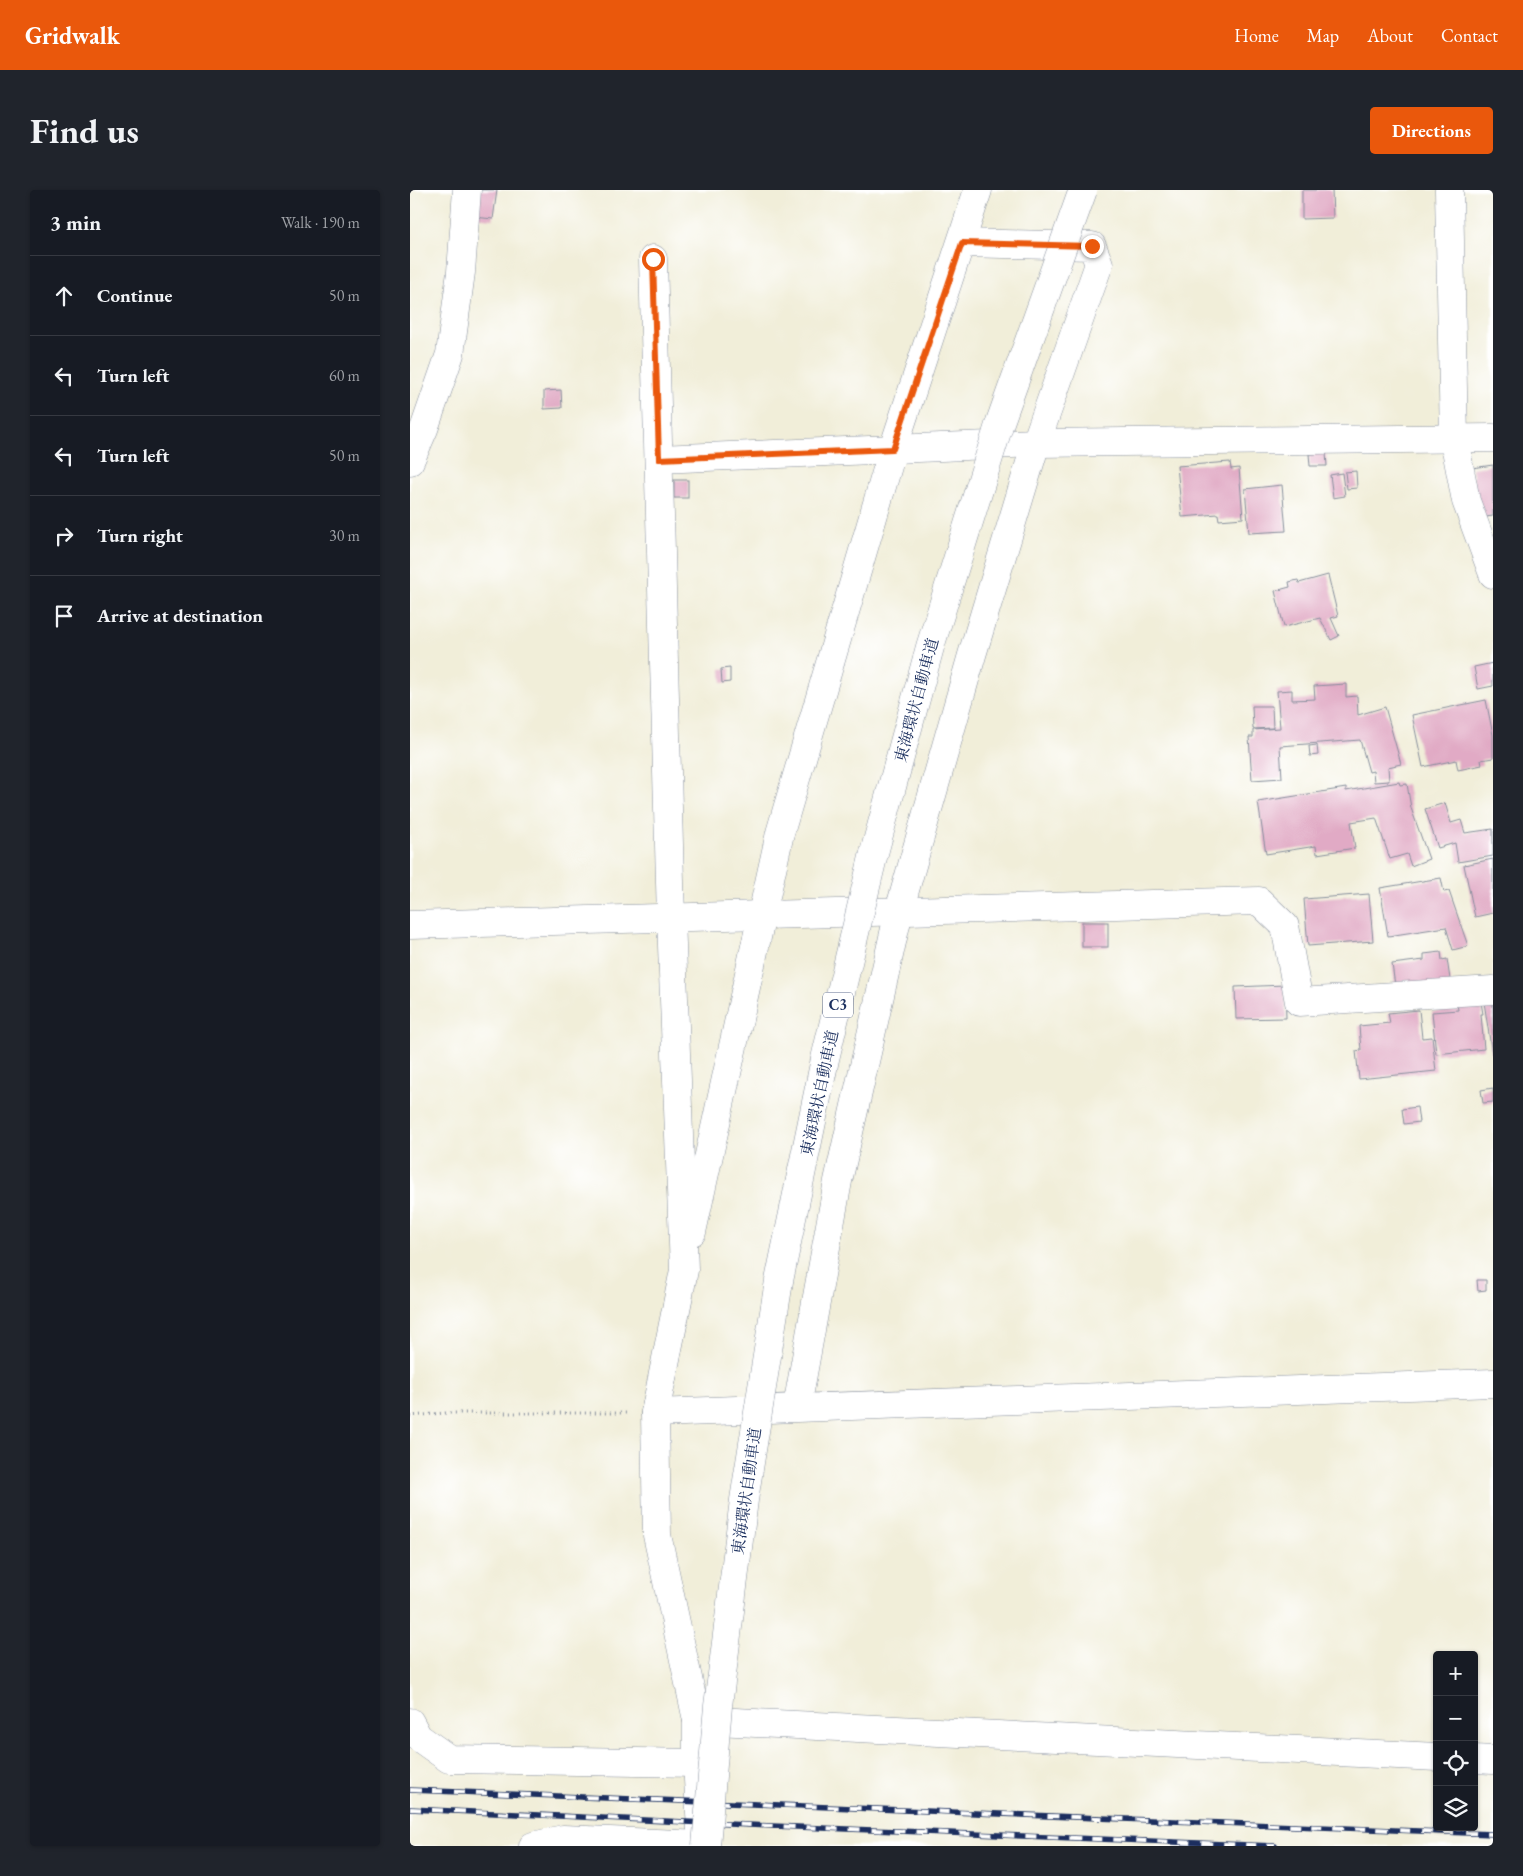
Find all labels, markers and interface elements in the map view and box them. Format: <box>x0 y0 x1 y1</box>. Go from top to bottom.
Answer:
text: Gridwalk <box>25 20 120 51</box>
text: Home <box>1234 24 1279 47</box>
text: Map <box>1307 24 1339 47</box>
text: About <box>1367 24 1413 47</box>
text: Contact <box>1441 24 1498 47</box>
button: Directions <box>1370 107 1493 154</box>
text: Find us <box>30 108 139 153</box>
text: 3 min <box>50 209 101 236</box>
text: Walk · 190 m <box>281 212 360 233</box>
route end <box>1081 235 1104 258</box>
route start <box>642 248 665 271</box>
icon: ahead <box>50 282 78 310</box>
text: Continue <box>97 283 172 308</box>
text: 50 m <box>329 285 360 306</box>
icon: left <box>50 362 78 390</box>
text: Turn left <box>97 363 169 388</box>
text: 60 m <box>329 365 360 386</box>
icon: left <box>50 442 78 470</box>
text: Turn left <box>97 443 169 468</box>
text: 50 m <box>329 445 360 466</box>
icon: right <box>50 522 78 550</box>
text: Turn right <box>97 523 183 548</box>
text: 30 m <box>329 525 360 546</box>
icon: arrive <box>50 602 78 630</box>
text: Arrive at destination <box>97 603 263 628</box>
street label: 東海環状自動車道 <box>890 636 943 765</box>
road number: C3 <box>823 992 853 1018</box>
street label: 東海環状自動車道 <box>796 1028 843 1158</box>
street label: 東海環状自動車道 <box>727 1426 766 1556</box>
map controls <box>1433 1651 1478 1831</box>
button: + <box>1433 1651 1478 1696</box>
button: − <box>1433 1696 1478 1741</box>
button: locate <box>1433 1741 1478 1786</box>
button: layers <box>1433 1786 1478 1831</box>

